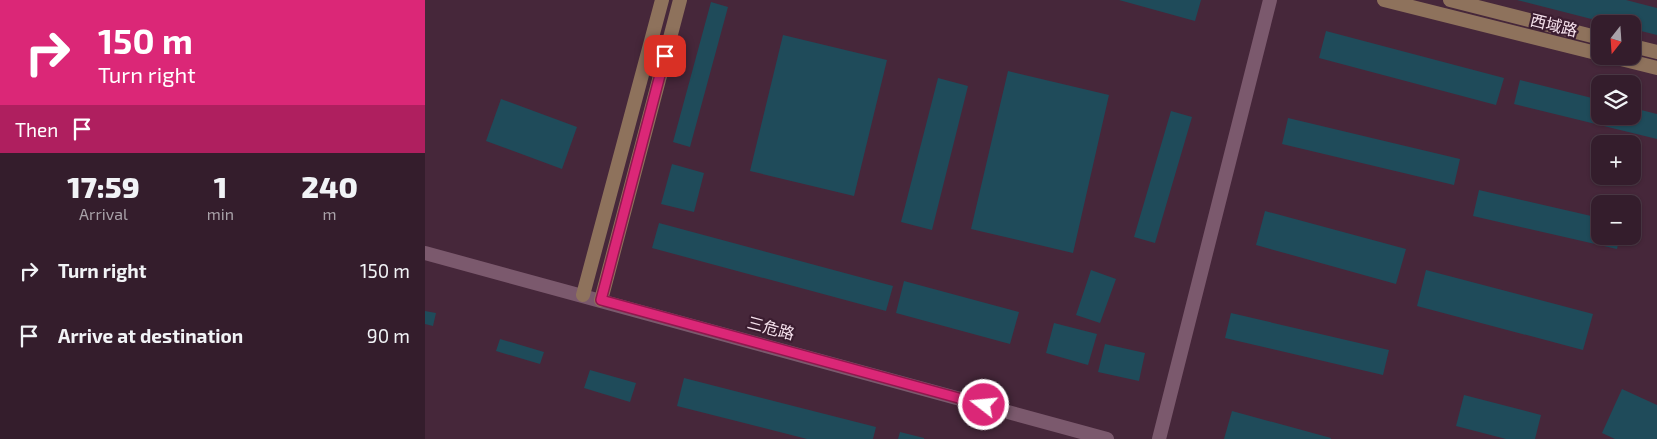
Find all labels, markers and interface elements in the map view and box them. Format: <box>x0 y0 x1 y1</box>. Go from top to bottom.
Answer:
street label: 西域路 <box>1529 9 1580 40</box>
north arrow <box>1591 15 1641 65</box>
map controls <box>1591 15 1641 245</box>
text: 150 m <box>98 19 193 61</box>
icon: right <box>15 20 80 85</box>
pin <box>644 35 686 77</box>
icon: arrive <box>651 42 679 70</box>
text: Turn right <box>98 61 196 87</box>
button: layers <box>1591 75 1641 125</box>
icon: arrive <box>68 115 96 143</box>
text: Then <box>15 118 58 141</box>
button: + <box>1591 135 1641 185</box>
text: 17:59 <box>67 168 140 204</box>
text: 1 <box>214 168 227 204</box>
text: 240 <box>301 168 358 204</box>
button: − <box>1591 195 1641 245</box>
text: Arrival <box>79 204 128 223</box>
text: min <box>207 204 234 223</box>
text: m <box>323 204 337 223</box>
icon: right <box>15 257 43 285</box>
text: Turn right <box>58 259 146 282</box>
text: 150 m <box>360 259 410 282</box>
street label: 三危路 <box>745 312 797 343</box>
icon: arrive <box>15 322 43 350</box>
text: Arrive at destination <box>58 324 243 347</box>
text: 90 m <box>367 324 410 347</box>
position arrow <box>957 378 1009 430</box>

